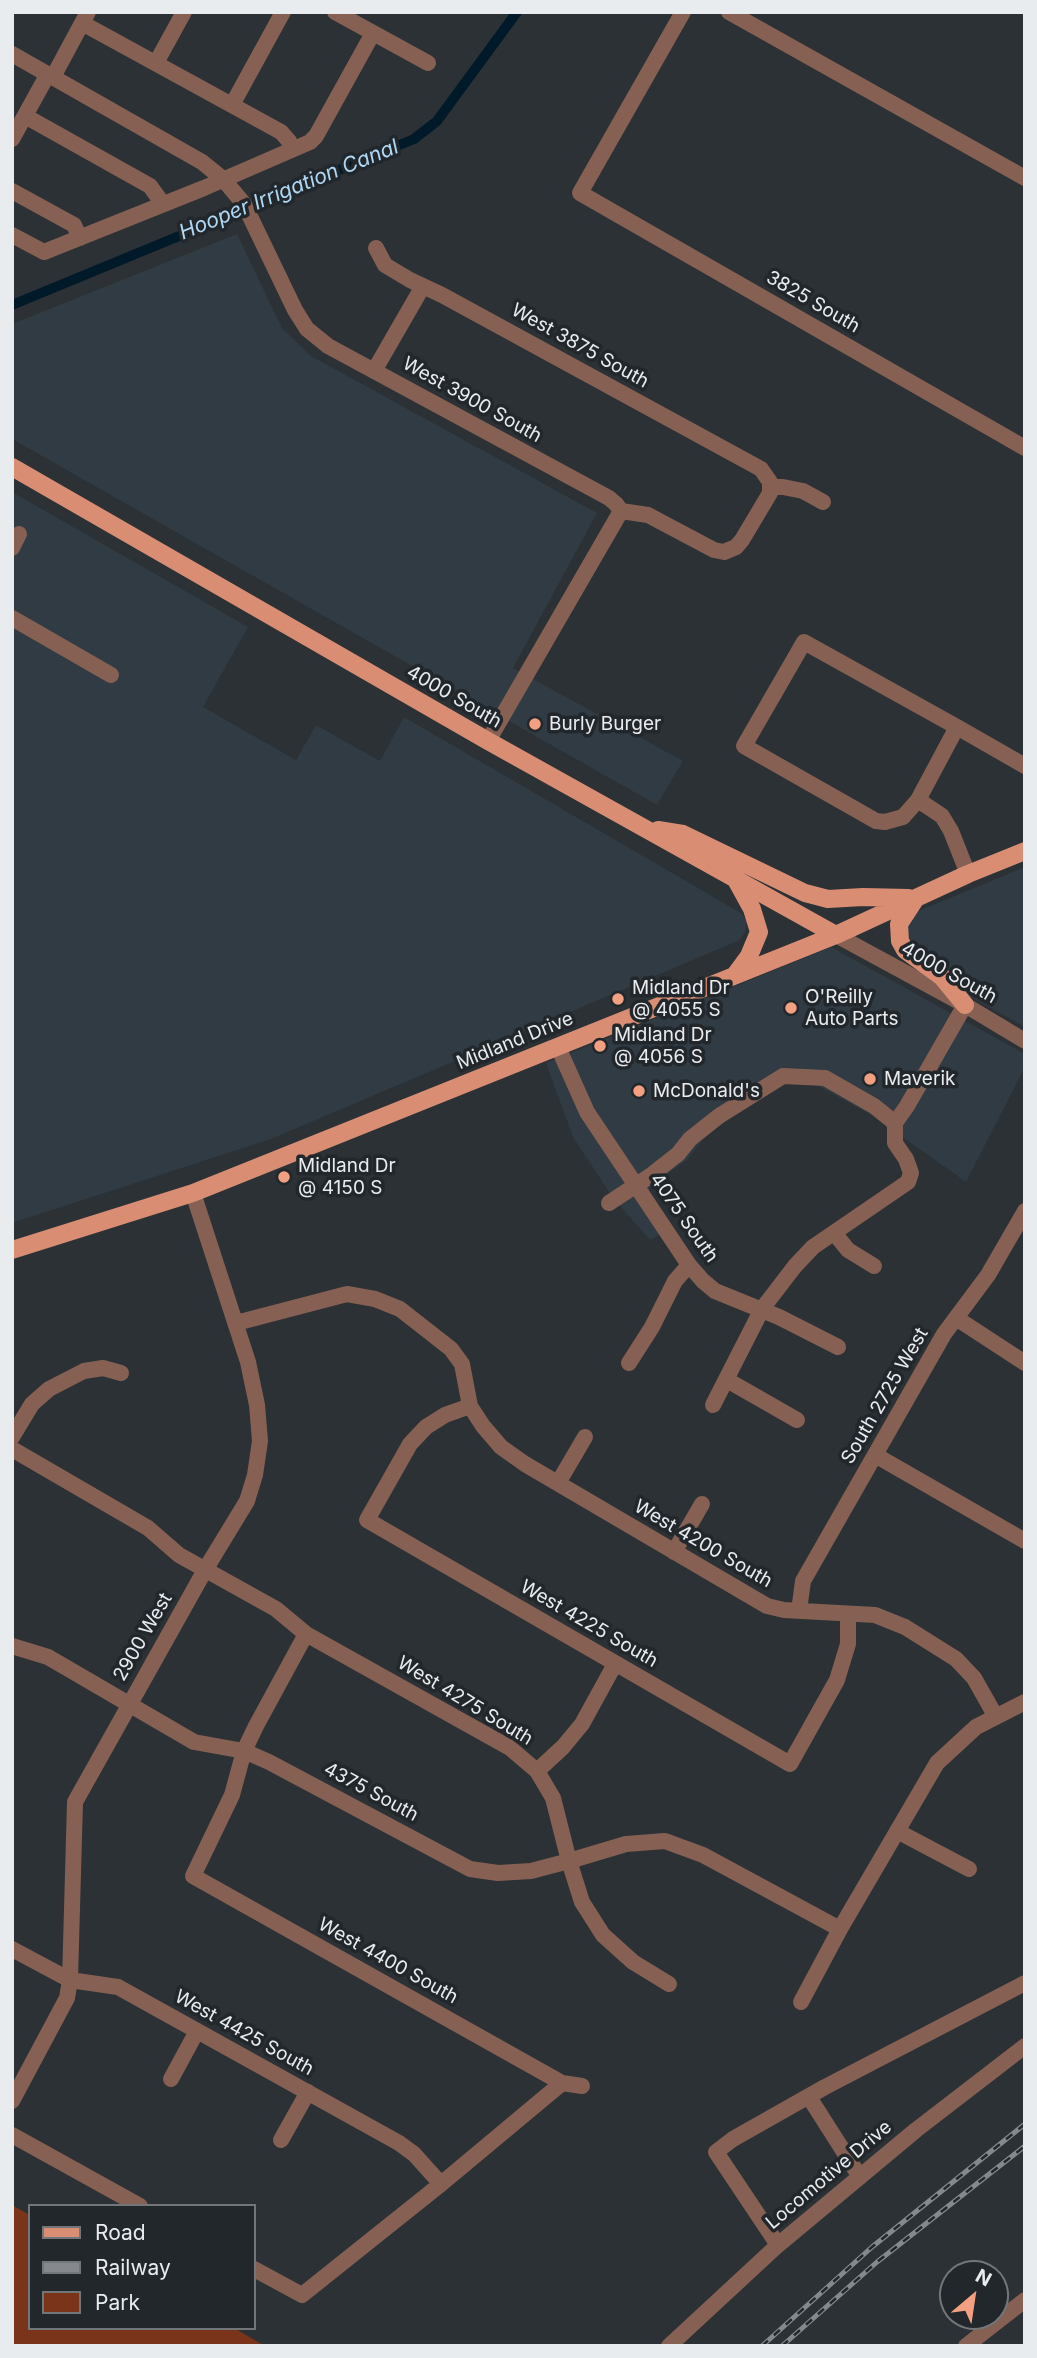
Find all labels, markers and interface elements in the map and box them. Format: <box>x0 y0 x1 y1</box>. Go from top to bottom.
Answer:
water label: Hooper Irrigation Canal <box>176 134 402 246</box>
street label: 3825 South <box>762 266 864 338</box>
street label: West 3875 South <box>507 299 653 393</box>
street label: West 3900 South <box>398 352 546 448</box>
street label: 4000 South <box>402 661 506 733</box>
place label: Burly Burger <box>549 713 661 735</box>
marker: Burly Burger <box>527 716 543 732</box>
street label: 4000 South <box>897 937 1001 1009</box>
place label: Midland Dr @ 4055 S <box>632 977 730 1021</box>
place label: O'Reilly Auto Parts <box>805 986 898 1030</box>
marker: Midland Dr @ 4055 S <box>610 991 626 1007</box>
marker: O'Reilly Auto Parts <box>783 1000 799 1016</box>
street label: Midland Drive <box>453 1007 577 1075</box>
place label: Midland Dr @ 4056 S <box>614 1024 712 1068</box>
marker: Midland Dr @ 4056 S <box>592 1038 608 1054</box>
place label: Maverik <box>884 1068 955 1090</box>
marker: Maverik <box>862 1071 878 1087</box>
place label: McDonald's <box>653 1080 760 1102</box>
marker: McDonald's <box>631 1083 647 1099</box>
place label: Midland Dr @ 4150 S <box>298 1155 396 1199</box>
marker: Midland Dr @ 4150 S <box>276 1169 292 1185</box>
street label: 4075 South <box>645 1169 723 1267</box>
street label: South 2725 West <box>837 1324 933 1468</box>
street label: West 4200 South <box>630 1495 776 1593</box>
street label: West 4225 South <box>516 1575 662 1673</box>
street label: 2900 West <box>109 1589 177 1685</box>
street label: West 4275 South <box>393 1652 537 1750</box>
street label: 4375 South <box>320 1758 422 1826</box>
street label: West 4400 South <box>314 1913 462 2009</box>
street label: West 4425 South <box>170 1985 318 2081</box>
street label: Locomotive Drive <box>761 2116 897 2234</box>
legend <box>28 2204 256 2330</box>
text: Road <box>95 2220 146 2245</box>
text: Railway <box>95 2255 171 2280</box>
north arrow <box>939 2260 1009 2330</box>
text: N <box>972 2264 995 2292</box>
text: Park <box>95 2290 140 2315</box>

